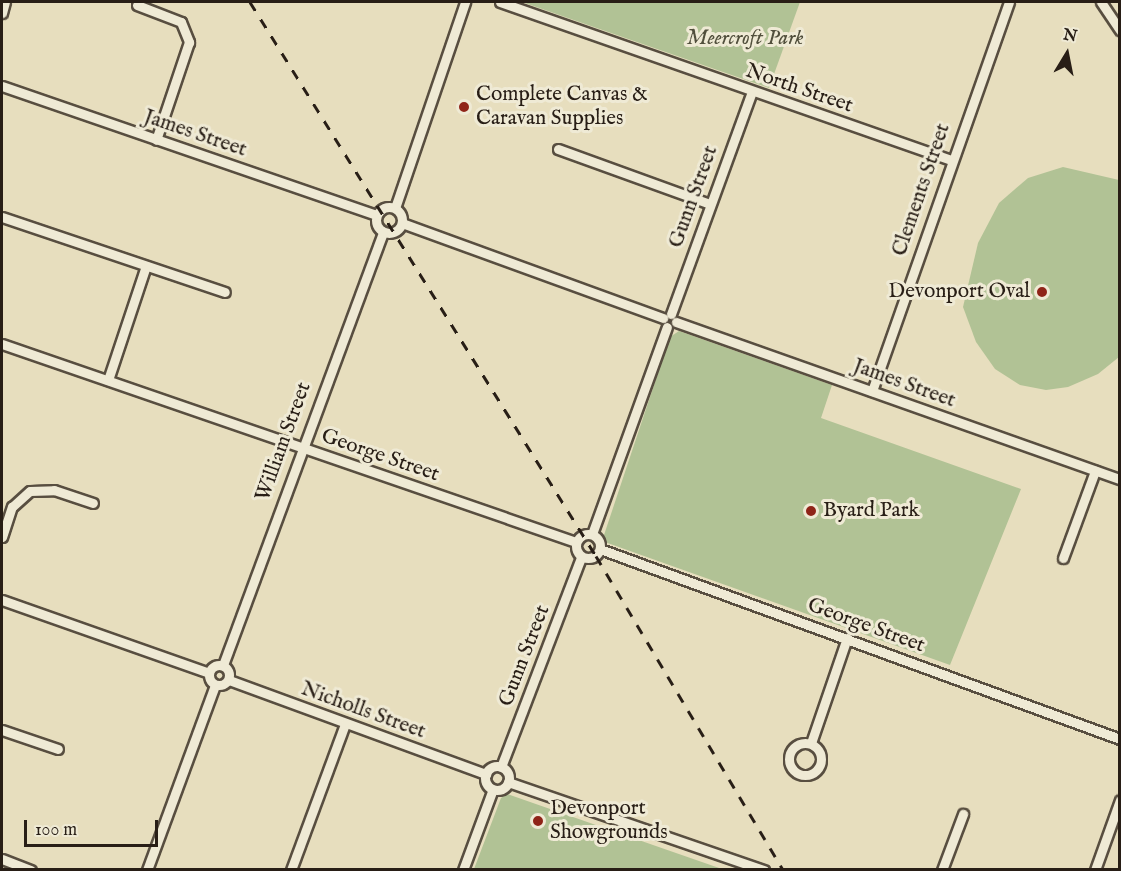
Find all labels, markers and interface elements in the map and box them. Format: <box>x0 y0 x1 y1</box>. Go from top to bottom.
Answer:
north arrow <box>1037 24 1097 84</box>
text: N <box>1062 25 1079 47</box>
park label: Meercroft Park <box>686 26 804 52</box>
street label: North Street <box>742 59 856 119</box>
place label: Complete Canvas & Caravan Supplies <box>476 82 648 132</box>
marker: Complete Canvas & Caravan Supplies <box>457 100 471 114</box>
street label: James Street <box>140 105 250 163</box>
street label: Clements Street <box>888 120 956 260</box>
street label: Gunn Street <box>664 143 724 251</box>
place label: Devonport Oval <box>888 279 1030 305</box>
marker: Devonport Oval <box>1035 285 1049 299</box>
street label: James Street <box>849 354 959 414</box>
street label: William Street <box>251 379 317 505</box>
street label: George Street <box>318 424 442 488</box>
place label: Byard Park <box>823 498 920 524</box>
marker: Byard Park <box>804 504 818 518</box>
street label: George Street <box>804 593 928 659</box>
street label: Gunn Street <box>494 602 556 710</box>
street label: Nicholls Street <box>297 677 429 745</box>
place label: Devonport Showgrounds <box>550 796 668 846</box>
scale bar <box>27 808 160 846</box>
marker: Devonport Showgrounds <box>531 814 545 828</box>
text: 100 m <box>35 819 77 842</box>

